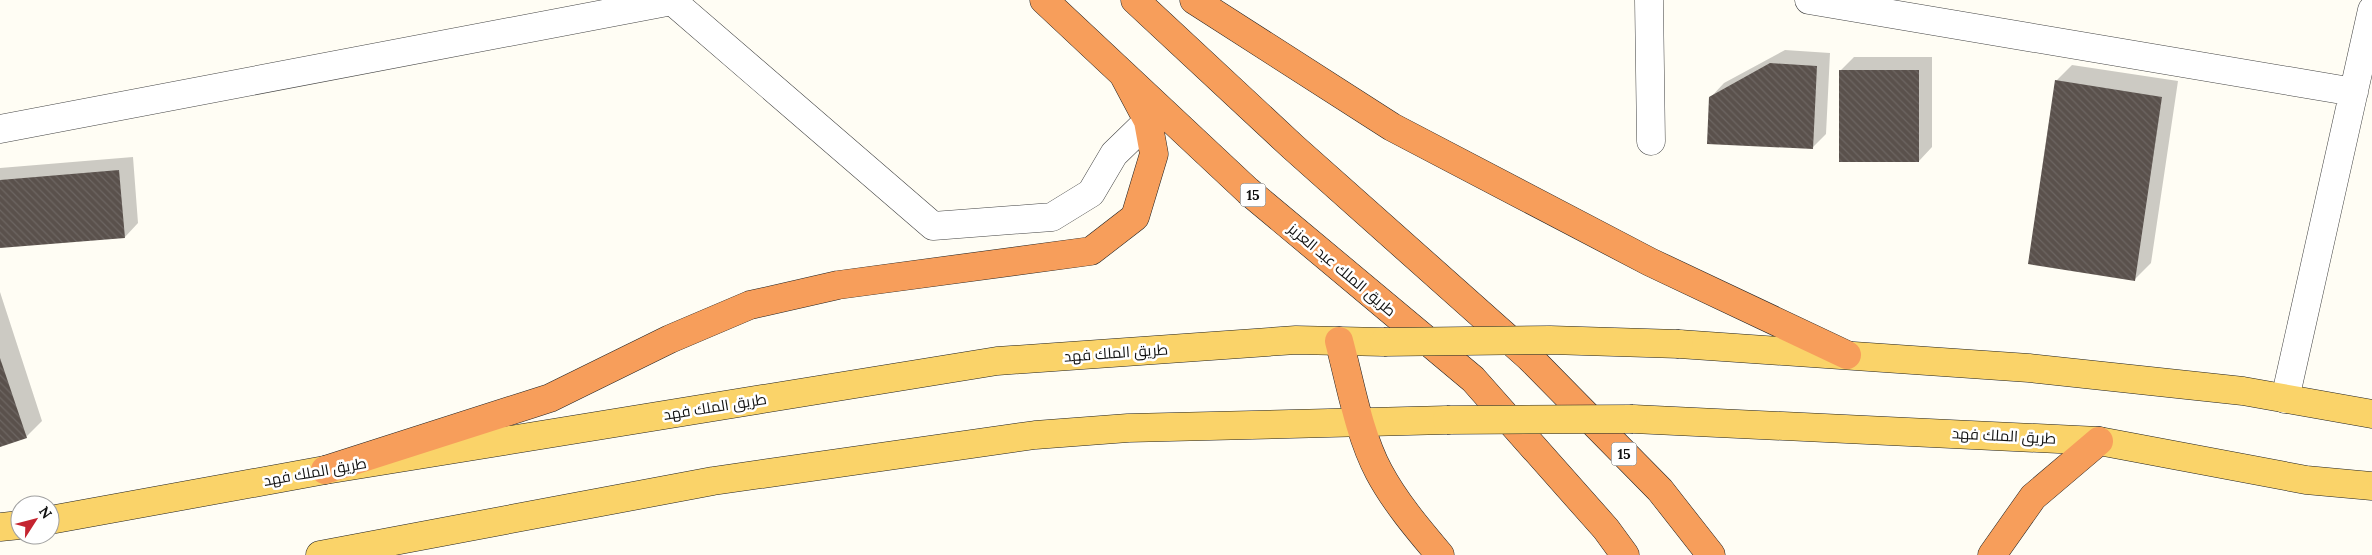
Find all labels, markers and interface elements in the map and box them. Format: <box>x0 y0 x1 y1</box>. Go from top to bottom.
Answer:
road number: 15 <box>1240 184 1266 206</box>
street label: طريق الملك عبد العزيز <box>1283 218 1400 321</box>
street label: طريق الملك فهد <box>1063 339 1169 367</box>
street label: طريق الملك فهد <box>662 389 768 425</box>
street label: طريق الملك فهد <box>1951 423 2057 449</box>
road number: 15 <box>1612 442 1636 466</box>
street label: طريق الملك فهد <box>262 453 368 491</box>
north arrow <box>10 495 60 545</box>
text: N <box>35 503 56 522</box>

